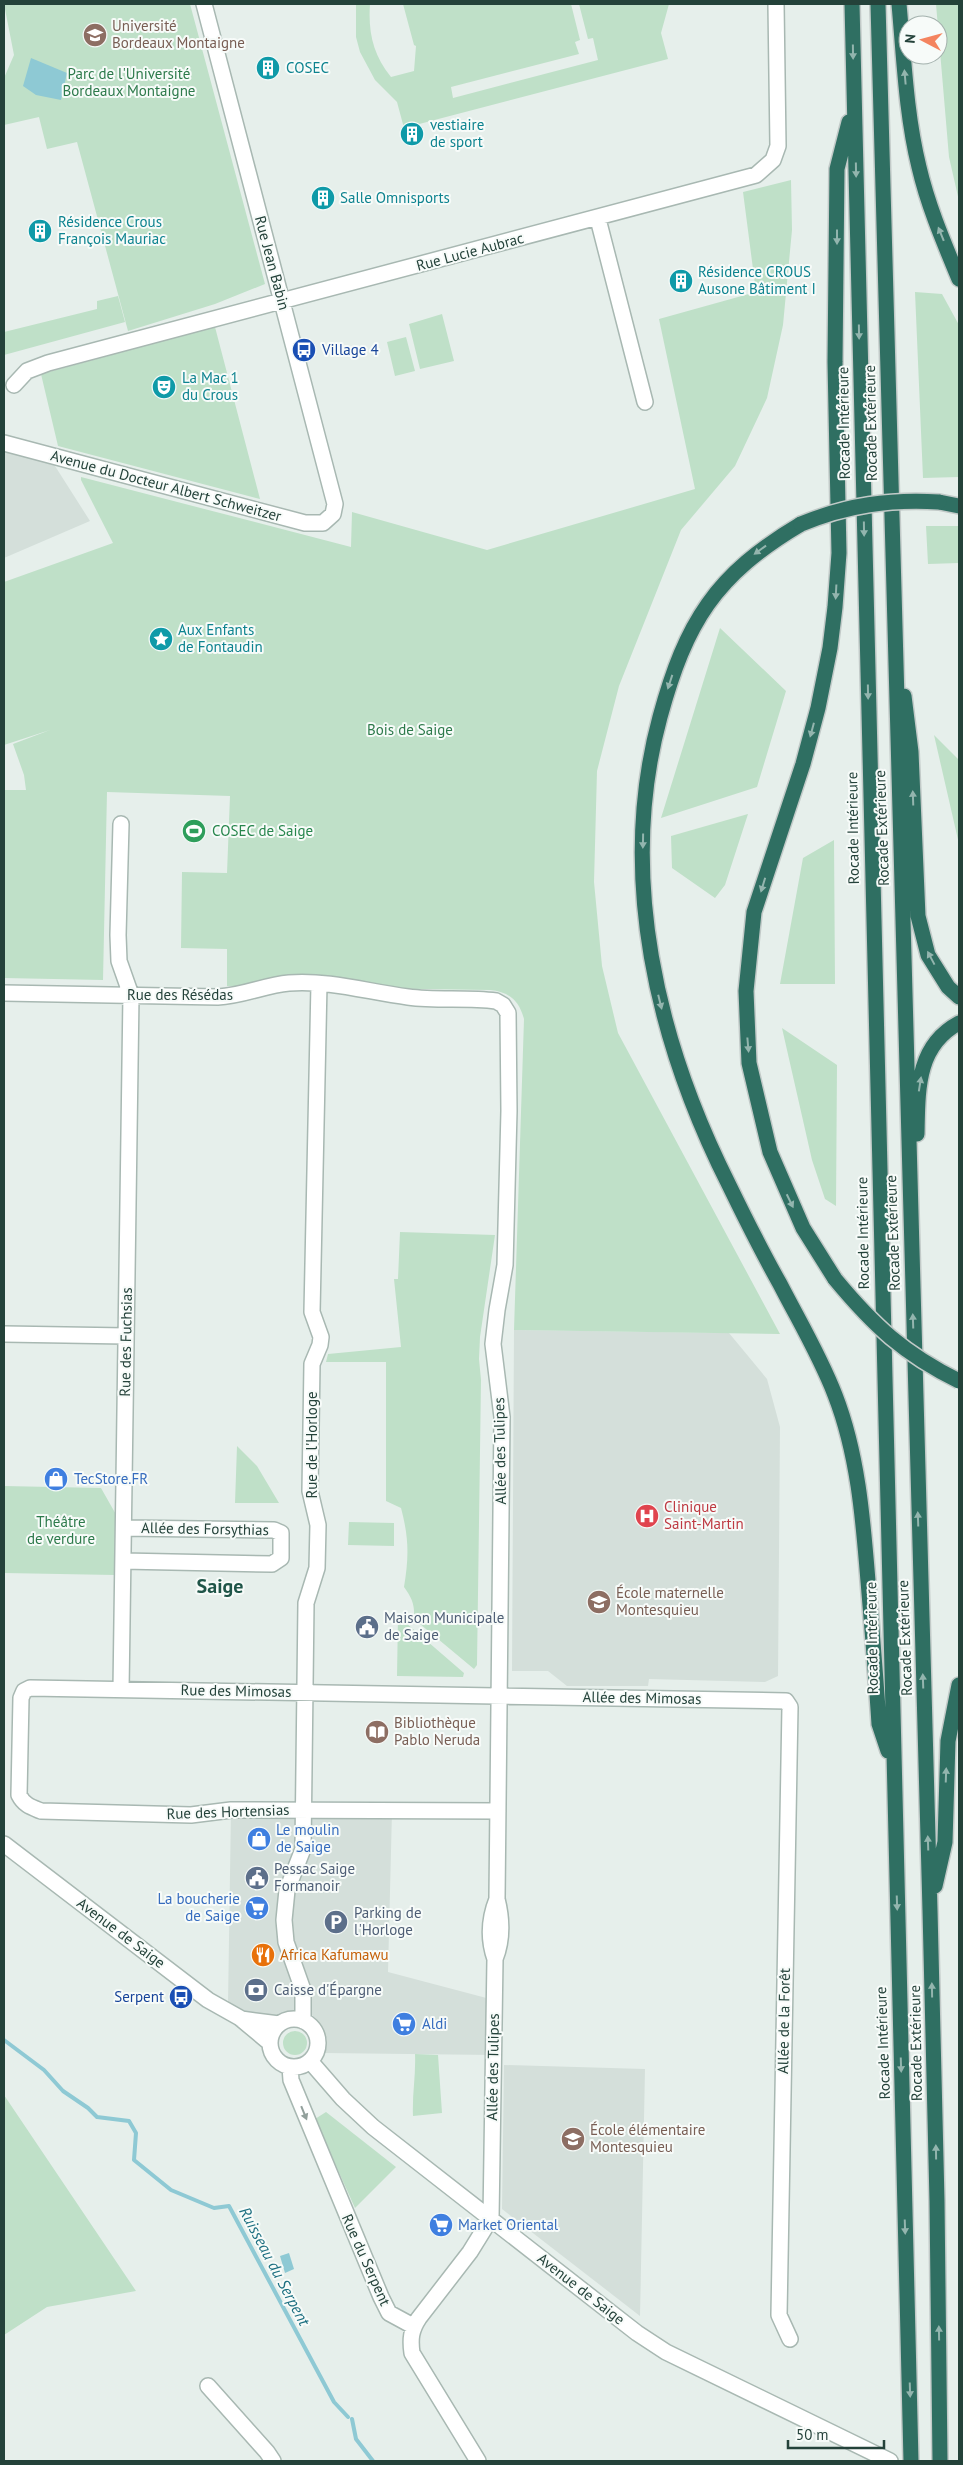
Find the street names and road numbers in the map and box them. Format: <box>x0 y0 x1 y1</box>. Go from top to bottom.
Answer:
street label: Rue Jean Babin <box>251 214 294 312</box>
street label: Rue Lucie Aubrac <box>414 228 526 275</box>
street label: Rocade Extérieure <box>860 365 881 481</box>
street label: Rocade Intérieure <box>833 366 854 480</box>
street label: Avenue du Docteur Albert Schweitzer <box>49 446 284 526</box>
street label: Rocade Extérieure <box>870 770 893 886</box>
street label: Rocade Intérieure <box>842 771 863 885</box>
street label: Rue des Résédas <box>127 985 233 1004</box>
street label: Rocade Extérieure <box>881 1175 904 1291</box>
street label: Rocade Intérieure <box>852 1176 873 1290</box>
street label: Rue des Fuchsias <box>115 1287 136 1397</box>
street label: Rue de l'Horloge <box>302 1391 321 1499</box>
street label: Allée des Tulipes <box>489 1397 510 1505</box>
street label: Allée des Forsythias <box>141 1518 269 1539</box>
street label: Rocade Extérieure <box>893 1580 916 1696</box>
street label: Rocade Intérieure <box>861 1581 882 1695</box>
street label: Rue des Mimosas <box>181 1680 292 1701</box>
street label: Allée des Mimosas <box>582 1687 702 1708</box>
street label: Rue des Hortensias <box>166 1800 290 1823</box>
street label: Avenue de Saige <box>73 1893 169 1972</box>
street label: Allée de la Forêt <box>773 1968 794 2074</box>
street label: Rocade Extérieure <box>905 1985 926 2101</box>
street label: Rocade Intérieure <box>871 1986 894 2100</box>
street label: Allée des Tulipes <box>482 2013 503 2121</box>
street label: Rue du Serpent <box>338 2211 395 2309</box>
street label: Avenue de Saige <box>534 2249 629 2329</box>

